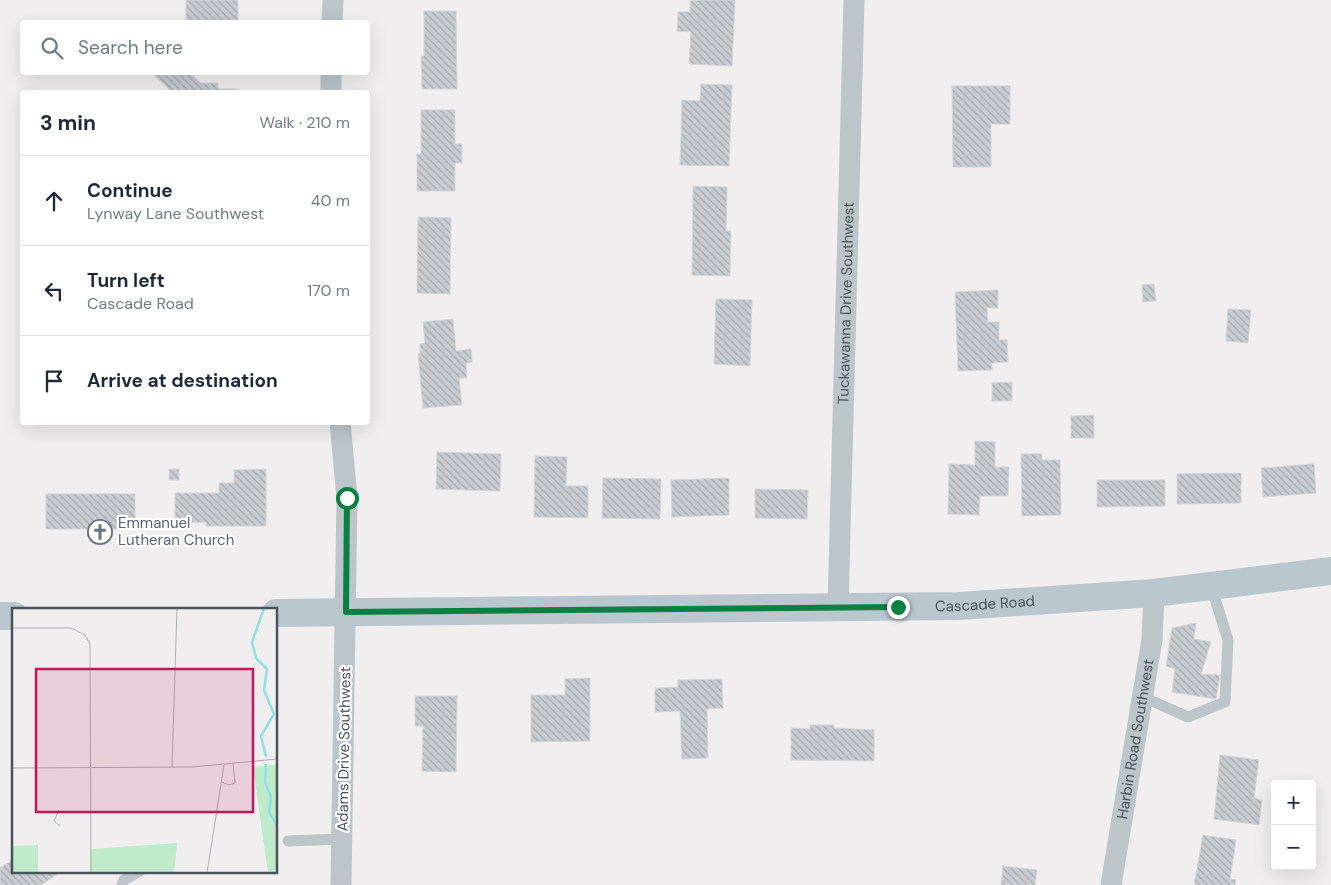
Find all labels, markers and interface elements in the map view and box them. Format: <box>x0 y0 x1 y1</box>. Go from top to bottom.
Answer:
search box <box>20 20 370 75</box>
icon: search <box>38 34 66 62</box>
text: Search here <box>78 35 183 60</box>
text: 3 min <box>40 109 96 137</box>
text: Walk · 210 m <box>260 112 350 133</box>
text: Continue <box>87 178 173 203</box>
icon: ahead <box>40 187 68 215</box>
text: 40 m <box>311 190 350 211</box>
street label: Tuckawanna Drive Southwest <box>833 202 859 404</box>
text: Lynway Lane Southwest <box>87 203 264 224</box>
text: Turn left <box>87 268 165 293</box>
icon: left <box>40 277 68 305</box>
text: 170 m <box>307 280 350 301</box>
text: Cascade Road <box>87 293 194 314</box>
icon: arrive <box>40 367 68 395</box>
text: Arrive at destination <box>87 368 278 393</box>
route start <box>336 487 359 510</box>
place label: Emmanuel Lutheran Church <box>118 513 234 550</box>
church icon: Emmanuel Lutheran Church <box>87 519 113 545</box>
street label: Cascade Road <box>935 591 1036 616</box>
route end <box>887 596 910 619</box>
inset map <box>12 608 278 872</box>
street label: Harbin Road Southwest <box>1112 657 1159 821</box>
street label: Adams Drive Southwest <box>333 666 355 832</box>
map controls <box>1271 780 1316 870</box>
button: + <box>1271 780 1316 825</box>
button: − <box>1271 825 1316 870</box>

